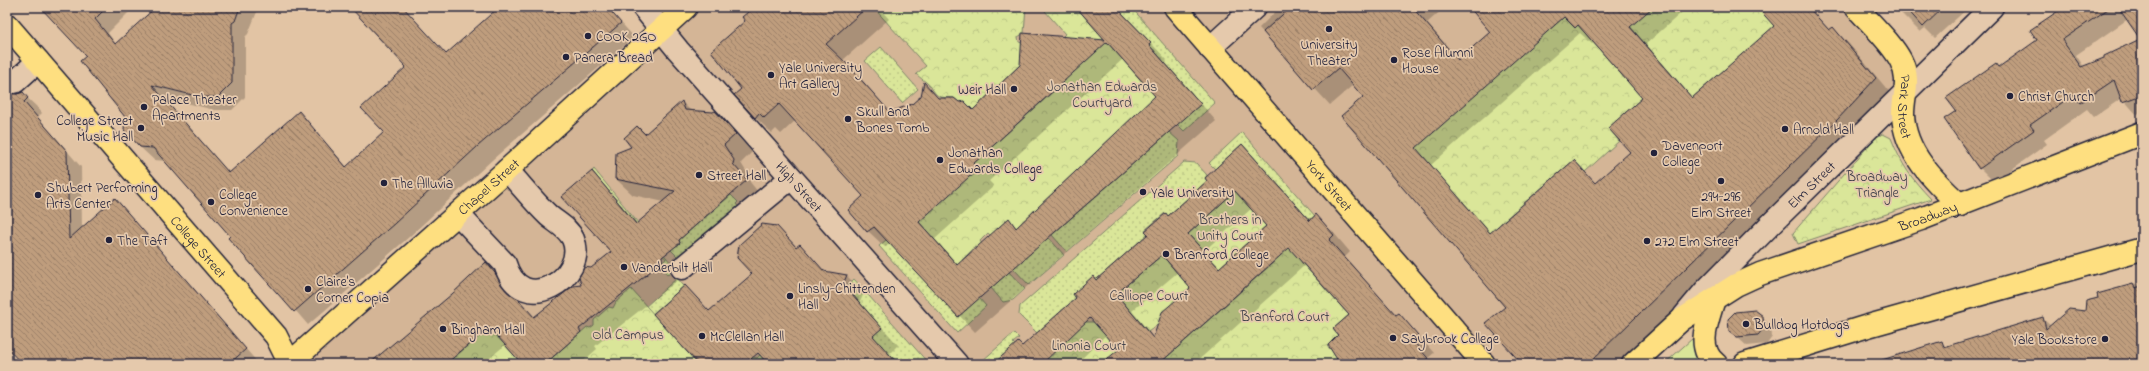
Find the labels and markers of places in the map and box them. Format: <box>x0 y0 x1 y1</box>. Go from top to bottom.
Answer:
marker: University Theater <box>1324 24 1334 34</box>
place label: COOK 2GO <box>596 27 656 48</box>
marker: COOK 2GO <box>583 31 593 41</box>
place label: University Theater <box>1301 35 1358 72</box>
place label: Rose Alumni House <box>1402 43 1473 80</box>
place label: Panera Bread <box>574 48 653 69</box>
marker: Panera Bread <box>561 52 571 62</box>
marker: Rose Alumni House <box>1389 55 1399 65</box>
place label: Yale University Art Gallery <box>779 58 862 96</box>
marker: Yale University Art Gallery <box>766 70 776 80</box>
place label: Weir Hall <box>958 80 1006 101</box>
marker: Weir Hall <box>1009 84 1019 94</box>
place label: Christ Church <box>2018 87 2094 108</box>
place label: Palace Theater Apartments <box>152 90 237 127</box>
marker: Christ Church <box>2005 91 2015 101</box>
marker: Palace Theater Apartments <box>139 102 149 112</box>
place label: Skull and Bones Tomb <box>855 102 930 139</box>
place label: College Street Music Hall <box>56 111 133 148</box>
marker: Skull and Bones Tomb <box>843 114 853 124</box>
place label: Arnold Hall <box>1793 120 1854 141</box>
marker: College Street Music Hall <box>136 123 146 133</box>
marker: Arnold Hall <box>1780 124 1790 134</box>
place label: Davenport College <box>1661 136 1723 174</box>
place label: Jonathan Edwards College <box>948 143 1043 181</box>
marker: Davenport College <box>1649 148 1659 158</box>
marker: Jonathan Edwards College <box>935 155 945 165</box>
place label: Street Hall <box>707 166 766 187</box>
marker: Street Hall <box>694 170 704 180</box>
place label: The Alluvia <box>392 174 453 195</box>
marker: 294-296 Elm Street <box>1716 176 1726 186</box>
place label: Shubert Performing Arts Center <box>46 178 158 215</box>
marker: The Alluvia <box>379 178 389 188</box>
place label: Yale University <box>1151 183 1234 205</box>
place label: College Convenience <box>219 185 289 222</box>
marker: Yale University <box>1138 187 1148 197</box>
place label: 294-296 Elm Street <box>1691 187 1752 224</box>
marker: Shubert Performing Arts Center <box>33 190 43 200</box>
marker: College Convenience <box>206 197 216 207</box>
place label: The Taft <box>117 231 168 252</box>
place label: 272 Elm Street <box>1655 232 1739 253</box>
marker: The Taft <box>104 235 114 245</box>
marker: 272 Elm Street <box>1642 236 1652 246</box>
place label: Branford College <box>1173 245 1270 267</box>
marker: Branford College <box>1161 249 1171 259</box>
place label: Vanderbilt Hall <box>631 258 712 279</box>
marker: Vanderbilt Hall <box>619 262 629 272</box>
place label: Claire's Corner Copia <box>316 272 389 309</box>
place label: Linsly-Chittenden Hall <box>798 279 896 316</box>
marker: Claire's Corner Copia <box>303 284 313 294</box>
marker: Linsly-Chittenden Hall <box>785 291 795 301</box>
place label: Bulldog Hotdogs <box>1753 315 1850 337</box>
marker: Bulldog Hotdogs <box>1741 319 1751 329</box>
place label: Bingham Hall <box>450 320 525 342</box>
marker: Bingham Hall <box>438 324 448 334</box>
place label: McClellan Hall <box>710 327 784 348</box>
place label: Saybrook College <box>1401 329 1500 351</box>
place label: Yale Bookstore <box>2011 330 2098 351</box>
marker: McClellan Hall <box>697 331 707 341</box>
marker: Saybrook College <box>1388 333 1398 343</box>
marker: Yale Bookstore <box>2100 334 2110 344</box>

